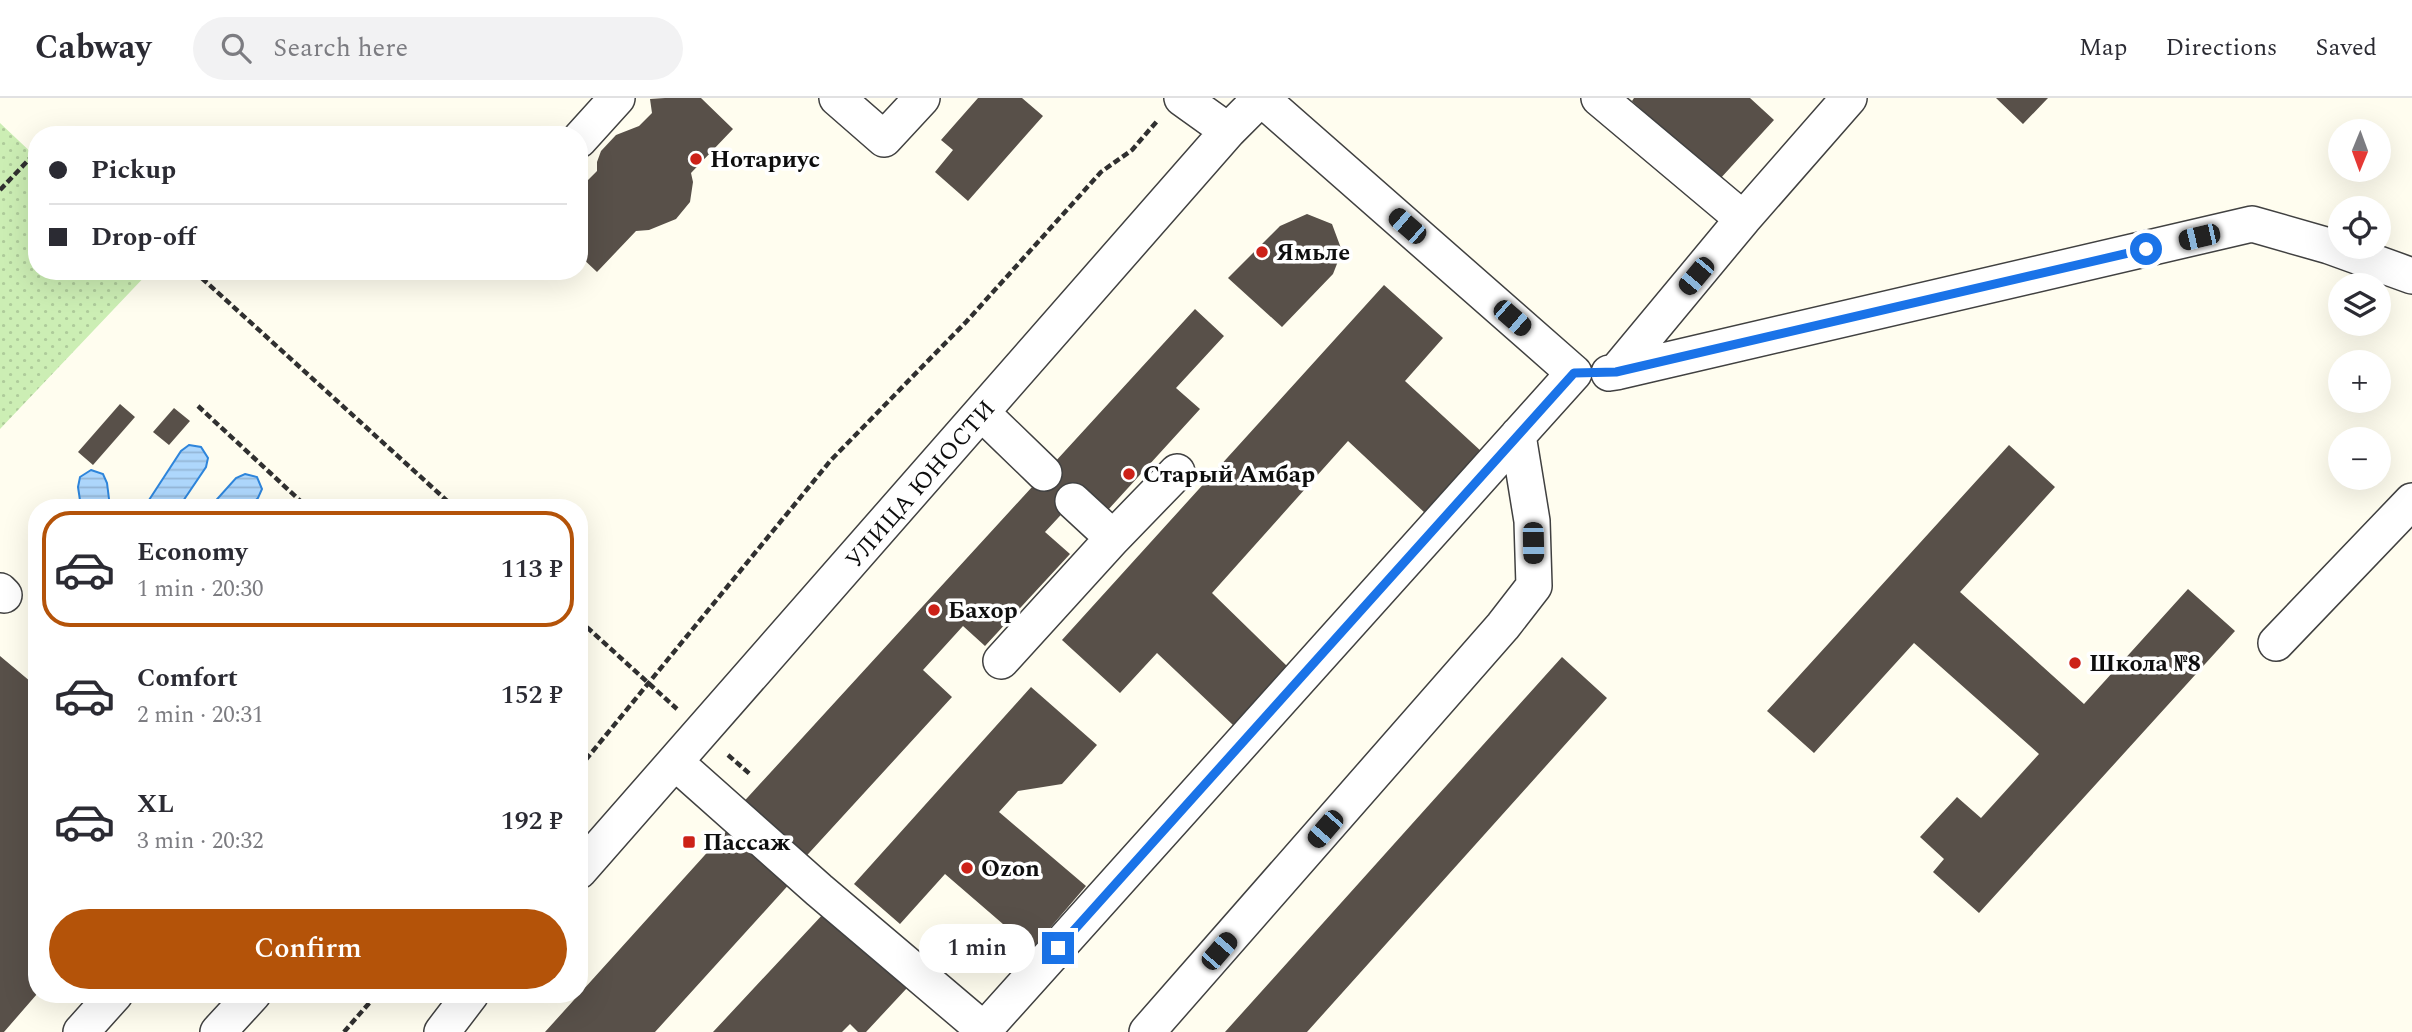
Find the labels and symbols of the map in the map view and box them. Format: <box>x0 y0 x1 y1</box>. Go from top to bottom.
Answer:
north arrow <box>2328 119 2390 182</box>
place label: Нотариус <box>710 142 820 178</box>
marker: Нотариус <box>688 151 704 167</box>
car <box>1385 204 1430 248</box>
car <box>2177 222 2222 252</box>
route start <box>2130 233 2162 265</box>
place label: Ямьле <box>1276 235 1350 271</box>
marker: Ямьле <box>1254 244 1270 260</box>
car <box>1675 253 1718 299</box>
car <box>1490 296 1535 340</box>
street label: УЛИЦА ЮНОСТИ <box>837 392 1004 577</box>
place label: Старый Амбар <box>1143 457 1315 493</box>
marker: Старый Амбар <box>1121 466 1137 482</box>
car <box>1523 522 1544 564</box>
place label: Бахор <box>948 593 1018 629</box>
marker: Бахор <box>926 602 942 618</box>
place label: Школа №8 <box>2089 646 2201 682</box>
marker: Школа №8 <box>2067 655 2083 671</box>
car <box>1304 806 1347 852</box>
place label: Пассаж <box>703 825 791 861</box>
marker: Пассаж <box>681 834 697 850</box>
place label: Ozon <box>981 851 1040 887</box>
marker: Ozon <box>959 860 975 876</box>
callout: 1 min <box>918 924 1034 972</box>
car <box>1198 928 1241 974</box>
route end <box>1042 932 1074 964</box>

